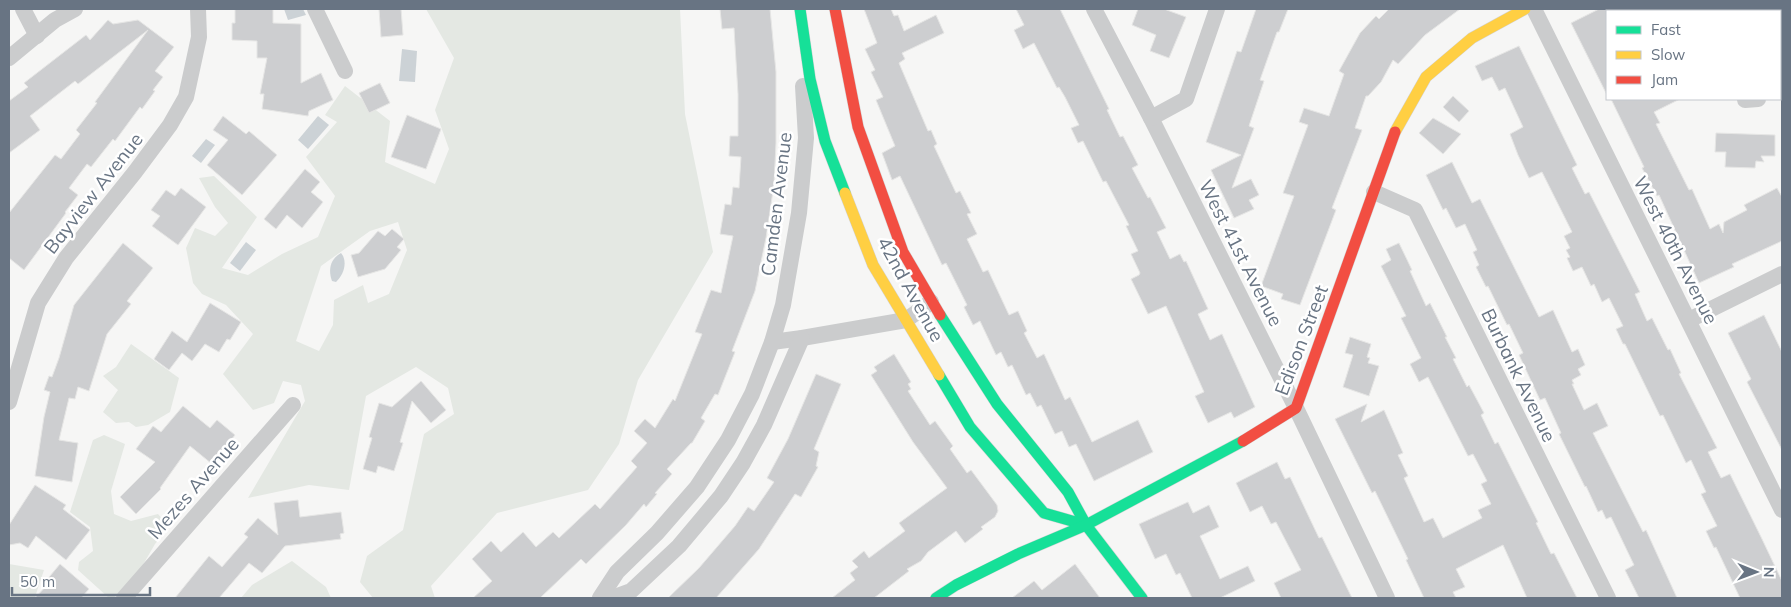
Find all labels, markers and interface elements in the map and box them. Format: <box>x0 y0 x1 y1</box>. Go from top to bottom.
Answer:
legend <box>1606 10 1781 100</box>
text: Fast <box>1651 20 1681 39</box>
text: Slow <box>1651 45 1685 64</box>
text: Jam <box>1651 70 1678 89</box>
street label: Bayview Avenue <box>38 128 148 258</box>
street label: Camden Avenue <box>755 131 797 277</box>
street label: West 40th Avenue <box>1628 172 1724 328</box>
street label: West 41st Avenue <box>1194 176 1288 330</box>
street label: 42nd Avenue <box>872 232 950 346</box>
street label: Edison Street <box>1269 281 1333 398</box>
street label: Burbank Avenue <box>1476 304 1562 446</box>
street label: Mezes Avenue <box>142 432 244 544</box>
north arrow <box>1731 547 1781 597</box>
scale bar <box>12 564 150 596</box>
text: N <box>1760 567 1778 578</box>
text: 50 m <box>20 572 55 591</box>

